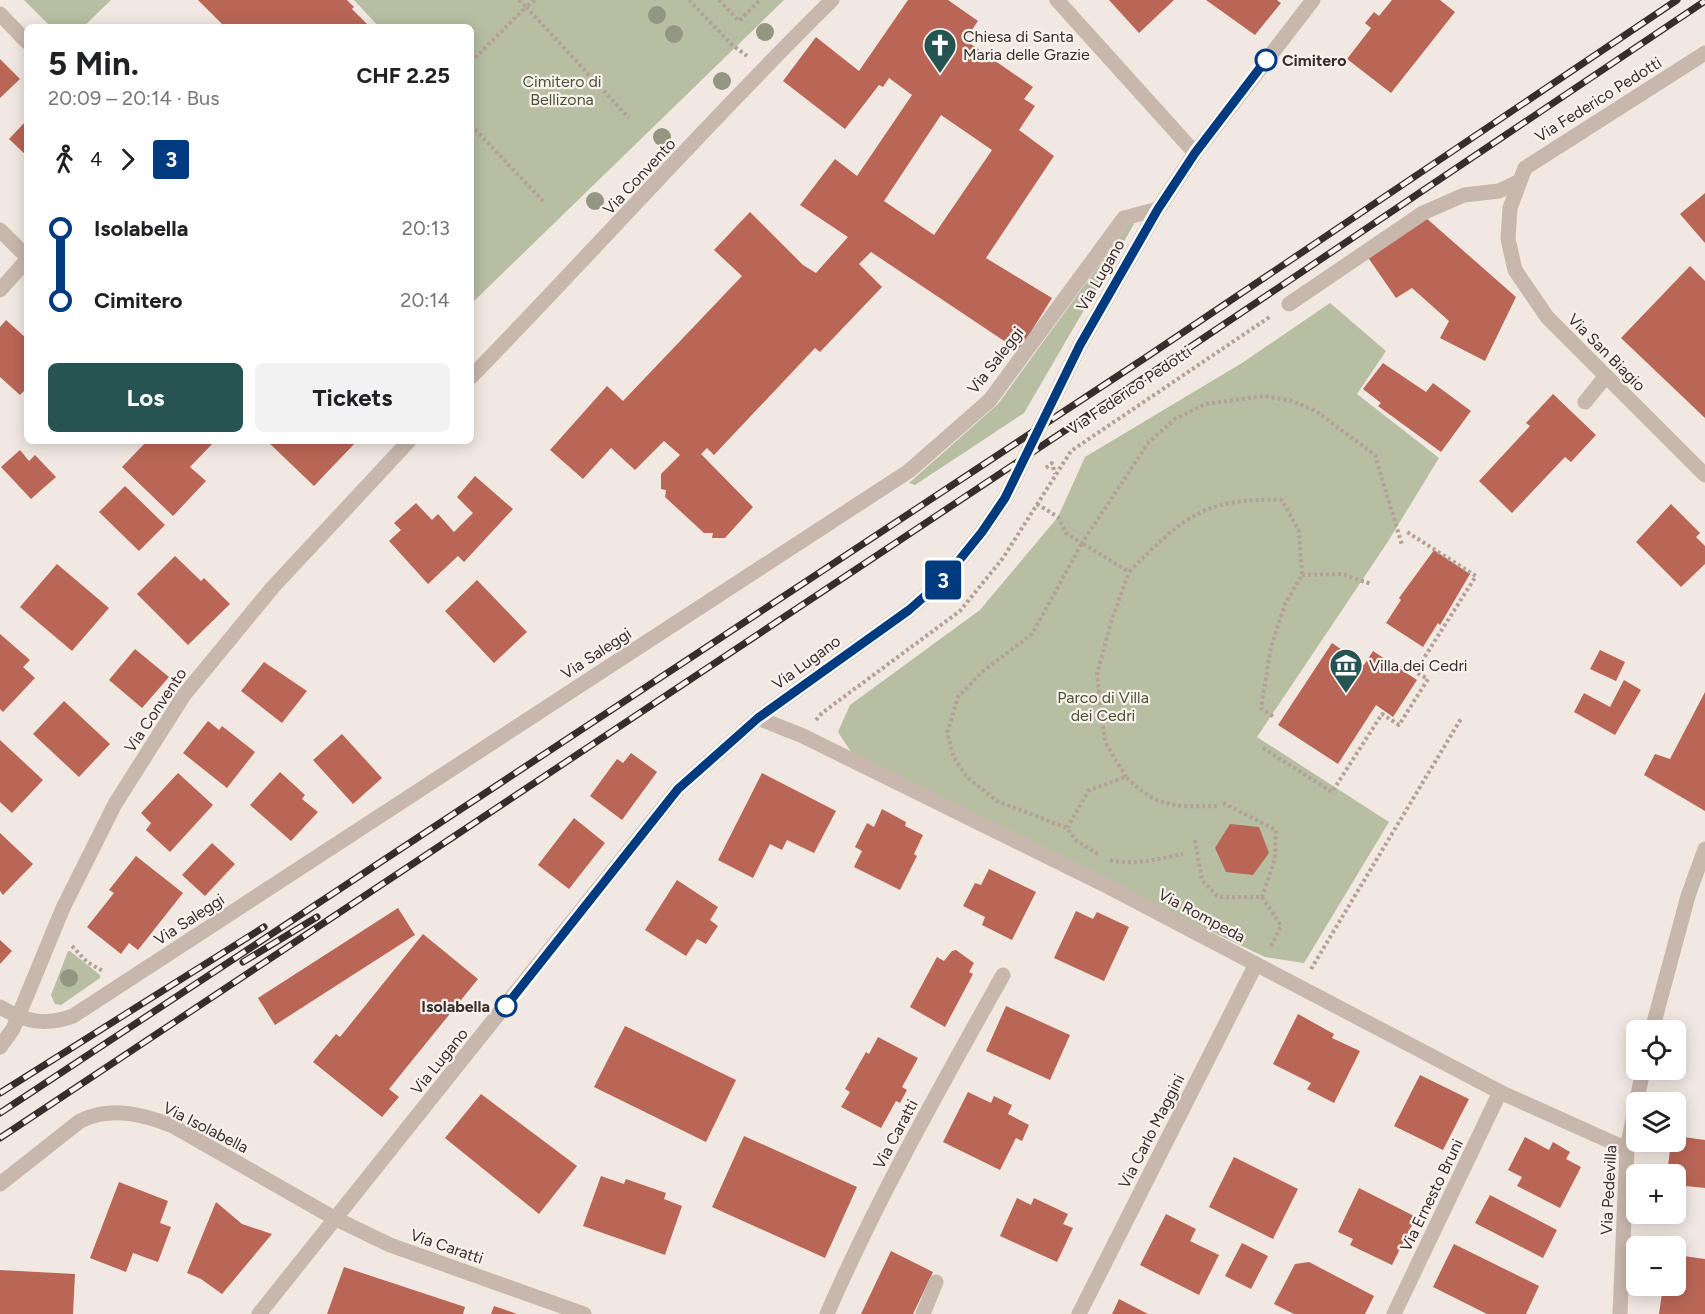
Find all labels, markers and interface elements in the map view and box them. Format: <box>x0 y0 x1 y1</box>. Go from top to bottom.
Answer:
church icon: Chiesa di Santa Maria delle Grazie <box>922 27 958 74</box>
place label: Chiesa di Santa Maria delle Grazie <box>963 27 1090 64</box>
text: 5 Min. <box>48 44 139 83</box>
marker: Cimitero <box>1255 49 1277 71</box>
place label: Cimitero <box>1282 51 1346 70</box>
street label: Via Federico Pedotti <box>1531 53 1665 146</box>
text: CHF 2.25 <box>356 62 450 89</box>
park label: Cimitero di Bellizona <box>522 72 602 109</box>
text: 20:09 – 20:14 · Bus <box>48 86 219 110</box>
street label: Via Convento <box>599 134 680 219</box>
icon: walk <box>48 143 81 176</box>
icon: forward <box>111 143 144 176</box>
text: 4 <box>90 147 102 171</box>
text: 3 <box>165 147 177 172</box>
text: Isolabella <box>94 215 188 242</box>
text: 20:13 <box>402 216 450 240</box>
street label: Via Lugano <box>1072 236 1129 315</box>
text: Cimitero <box>94 287 183 314</box>
text: 20:14 <box>400 288 450 312</box>
street label: Via San Biagio <box>1564 310 1649 395</box>
street label: Via Saleggi <box>963 323 1027 398</box>
street label: Via Federico Pedotti <box>1064 342 1195 439</box>
button: Los <box>48 363 243 432</box>
button: Tickets <box>255 363 450 432</box>
line badge: 3 <box>924 560 962 600</box>
text: 3 <box>937 568 949 593</box>
street label: Via Saleggi <box>558 624 635 683</box>
street label: Via Lugano <box>768 631 844 694</box>
museum icon: Villa dei Cedri <box>1328 647 1364 694</box>
place label: Villa dei Cedri <box>1369 656 1468 675</box>
street label: Via Convento <box>120 664 191 756</box>
park label: Parco di Villa dei Cedri <box>1057 688 1149 725</box>
street label: Via Rompeda <box>1155 885 1248 946</box>
street label: Via Saleggi <box>151 890 228 949</box>
marker: Isolabella <box>495 995 517 1017</box>
place label: Isolabella <box>421 997 490 1016</box>
map controls <box>1626 1020 1686 1296</box>
button: locate <box>1626 1020 1686 1080</box>
street label: Via Lugano <box>407 1024 472 1098</box>
street label: Via Carlo Maggini <box>1114 1071 1188 1191</box>
button: layers <box>1626 1092 1686 1152</box>
street label: Via Caratti <box>869 1096 922 1172</box>
street label: Via Isolabella <box>160 1098 252 1157</box>
street label: Via Ernesto Bruni <box>1396 1136 1467 1255</box>
street label: Via Pedevilla <box>1597 1145 1620 1235</box>
button: + <box>1626 1164 1686 1224</box>
street label: Via Caratti <box>408 1225 486 1268</box>
button: − <box>1626 1236 1686 1296</box>

